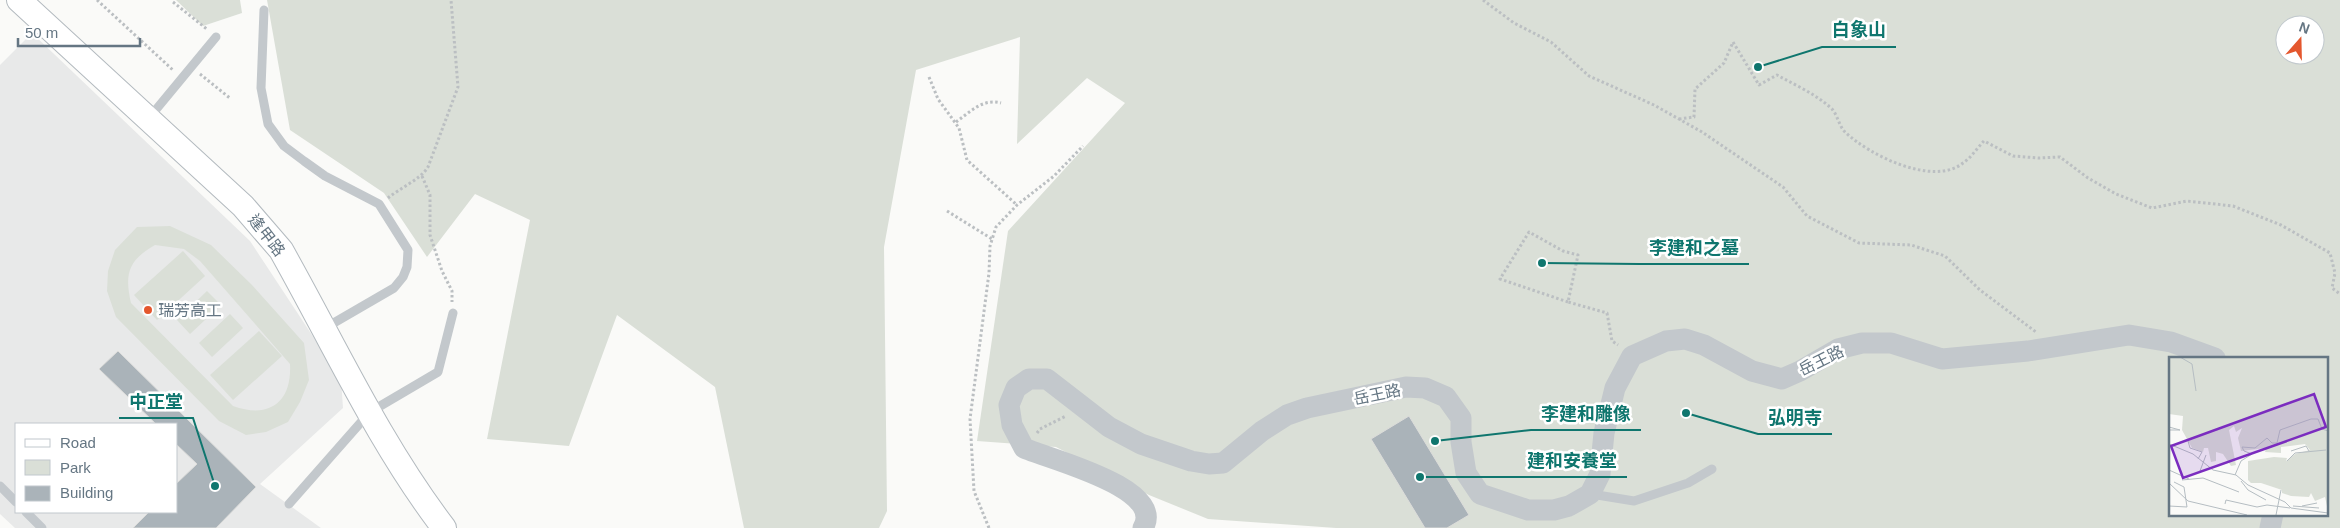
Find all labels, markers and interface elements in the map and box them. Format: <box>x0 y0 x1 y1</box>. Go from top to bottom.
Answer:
callout: 白象山 <box>1822 14 1896 47</box>
scale bar <box>18 15 140 47</box>
north arrow <box>2275 15 2325 65</box>
text: 白象山 <box>1832 19 1886 40</box>
text: N <box>2297 19 2312 37</box>
text: 50 m <box>25 24 58 41</box>
street label: 逢甲路 <box>245 211 288 259</box>
callout: 李建和之墓 <box>1639 231 1749 264</box>
text: 李建和之墓 <box>1649 238 1739 258</box>
place label: 瑞芳高工 <box>158 302 222 319</box>
marker: 瑞芳高工 <box>142 304 154 316</box>
street label: 岳王路 <box>1796 342 1847 379</box>
inset map <box>2169 357 2328 516</box>
street label: 岳王路 <box>1352 381 1402 408</box>
callout: 中正堂 <box>119 385 193 418</box>
text: 中正堂 <box>129 392 183 412</box>
callout: 李建和雕像 <box>1531 397 1641 430</box>
callout: 弘明寺 <box>1758 401 1832 434</box>
text: 李建和雕像 <box>1541 404 1631 424</box>
text: 弘明寺 <box>1768 408 1822 428</box>
legend <box>15 423 178 513</box>
text: Road <box>60 434 96 451</box>
callout: 建和安養堂 <box>1517 444 1627 477</box>
text: 建和安養堂 <box>1527 451 1617 471</box>
text: Park <box>60 459 91 476</box>
text: Building <box>60 484 113 501</box>

